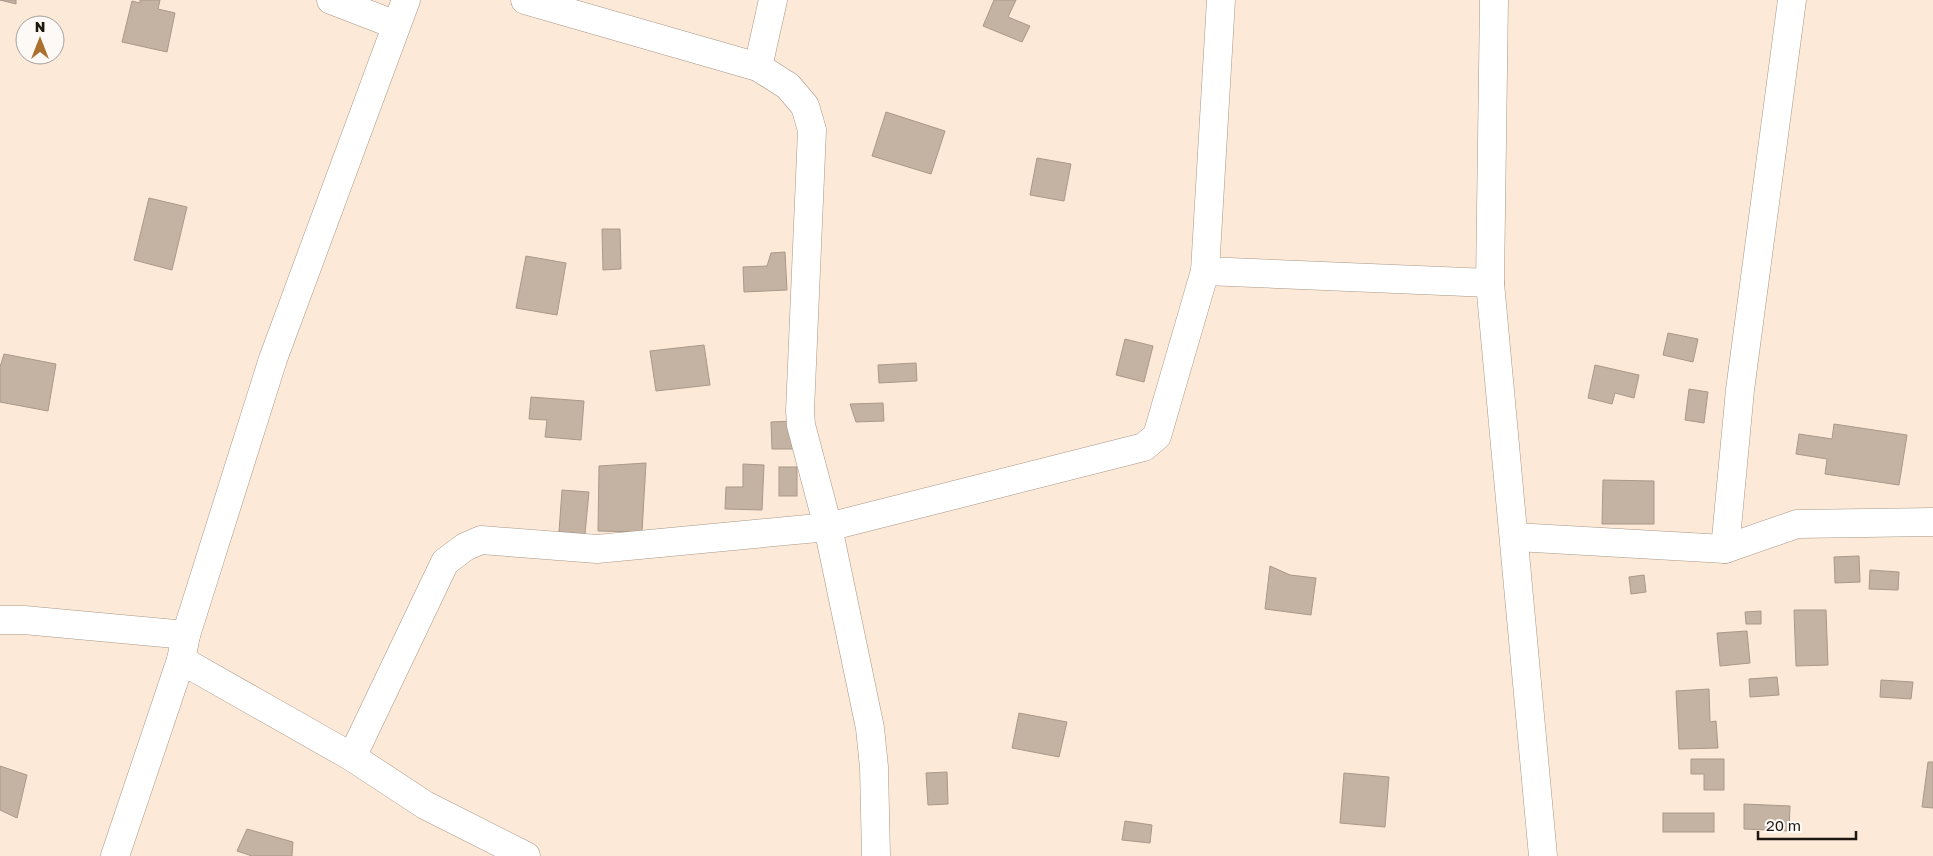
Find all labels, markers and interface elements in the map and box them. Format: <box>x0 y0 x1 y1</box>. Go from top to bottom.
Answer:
north arrow <box>15 15 65 65</box>
text: N <box>35 18 45 35</box>
scale bar <box>1758 808 1856 840</box>
text: 20 m <box>1766 816 1801 834</box>

